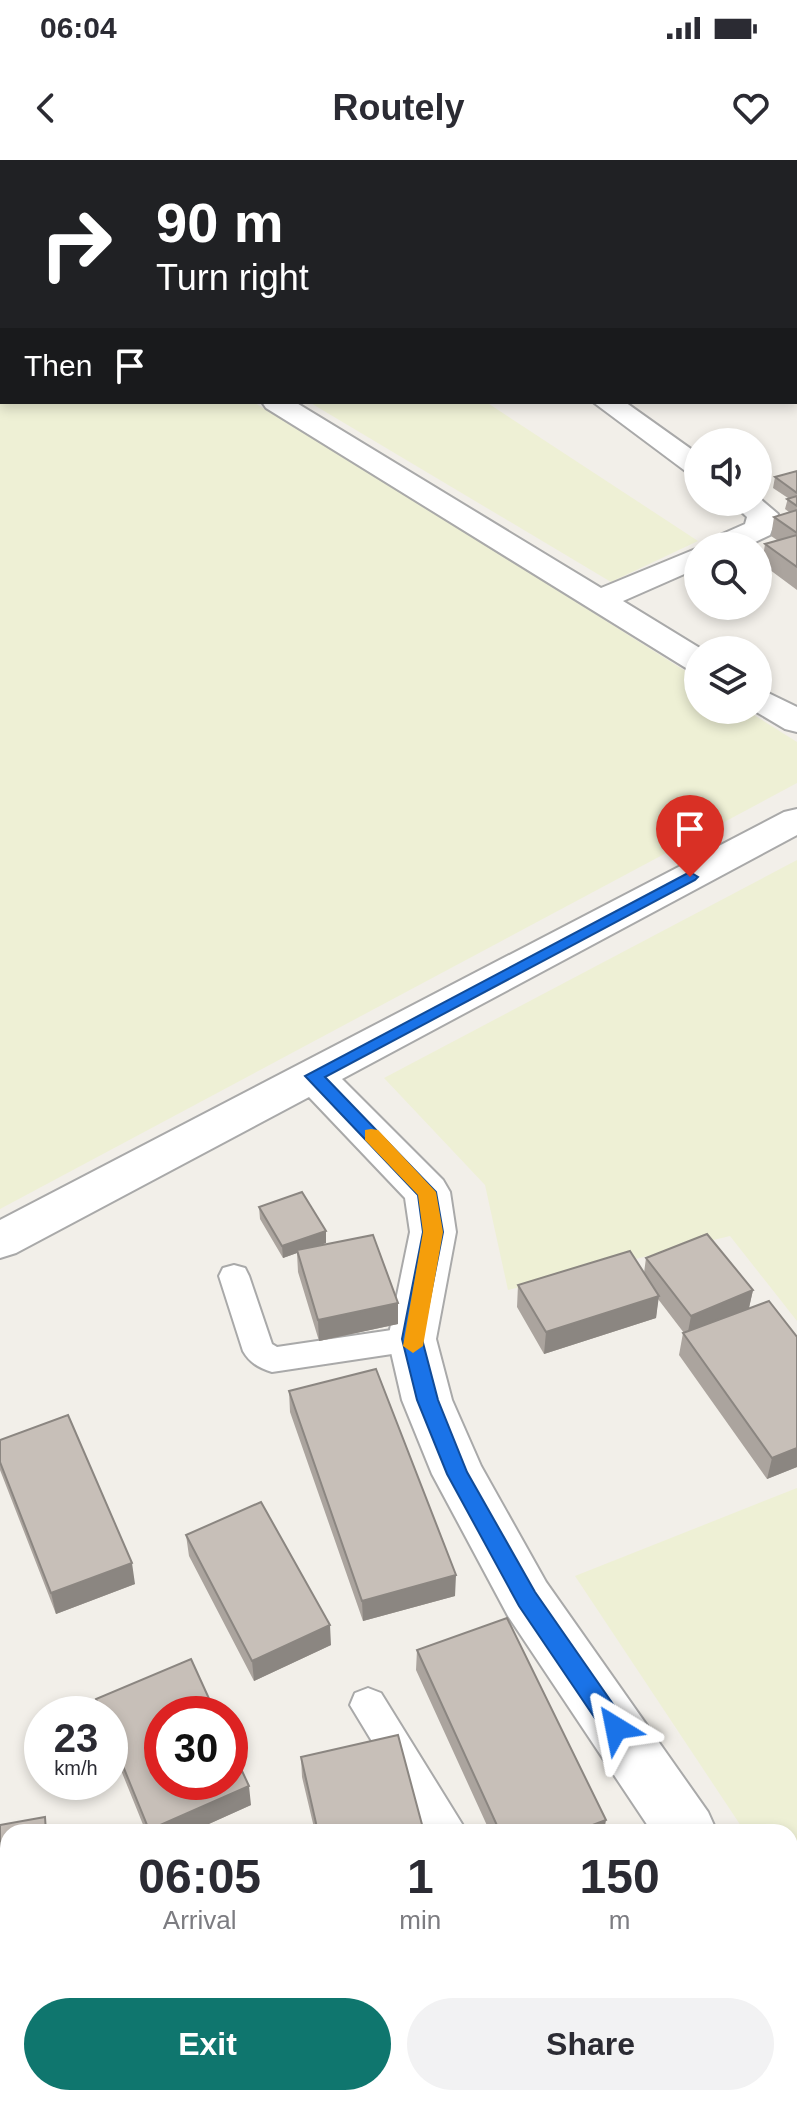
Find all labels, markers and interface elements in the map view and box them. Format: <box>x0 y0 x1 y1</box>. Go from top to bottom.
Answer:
text: 06:04 <box>40 11 117 44</box>
icon: back <box>24 86 68 130</box>
icon: heart <box>729 86 773 130</box>
text: Routely <box>332 87 465 128</box>
text: 90 m <box>156 191 284 254</box>
icon: right <box>24 192 128 296</box>
text: Turn right <box>156 257 309 298</box>
icon: arrive <box>108 344 152 388</box>
text: Then <box>24 349 92 382</box>
map controls <box>684 428 772 724</box>
button: sound <box>684 428 772 516</box>
button: search <box>684 532 772 620</box>
button: layers <box>684 636 772 724</box>
pin <box>656 795 724 877</box>
icon: arrive <box>668 807 712 851</box>
position arrow <box>574 1686 658 1770</box>
speed limit sign: 30 <box>144 1696 248 1800</box>
text: 23 <box>54 1716 98 1760</box>
text: km/h <box>54 1757 98 1779</box>
text: 06:05 <box>138 1850 261 1903</box>
text: 1 <box>407 1850 434 1903</box>
text: 150 <box>580 1850 660 1903</box>
text: Arrival <box>163 1905 237 1935</box>
text: min <box>399 1905 441 1935</box>
text: m <box>609 1905 630 1935</box>
button: Exit <box>24 1998 391 2090</box>
button: Share <box>407 1998 774 2090</box>

